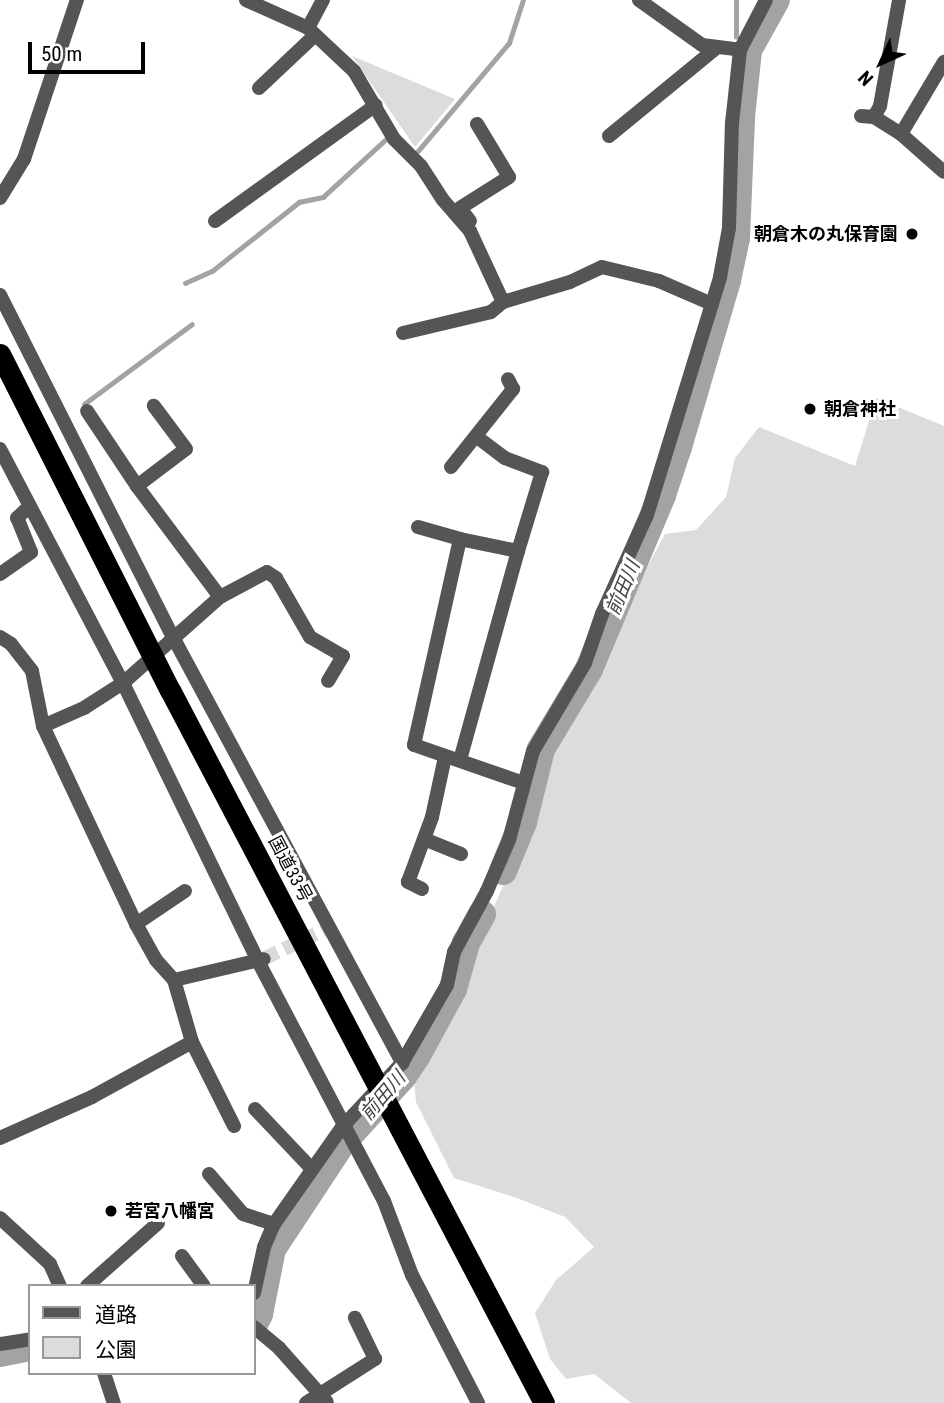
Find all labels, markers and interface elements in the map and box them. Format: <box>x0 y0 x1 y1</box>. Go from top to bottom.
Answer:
scale bar <box>32 28 149 72</box>
north arrow <box>846 28 916 98</box>
text: 50 m <box>41 42 82 66</box>
text: N <box>854 66 878 90</box>
place label: 朝倉木の丸保育園 <box>754 223 898 245</box>
marker: 朝倉木の丸保育園 <box>904 226 920 242</box>
place label: 朝倉神社 <box>824 398 896 420</box>
marker: 朝倉神社 <box>802 401 818 417</box>
water label: 前田川 <box>601 557 645 619</box>
street label: 国道33号 <box>264 832 316 906</box>
water label: 前田川 <box>356 1067 410 1125</box>
place label: 若宮八幡宮 <box>125 1200 215 1222</box>
marker: 若宮八幡宮 <box>103 1203 119 1219</box>
legend <box>28 1284 256 1375</box>
text: 道路 <box>95 1303 137 1327</box>
text: 公園 <box>95 1338 137 1362</box>

